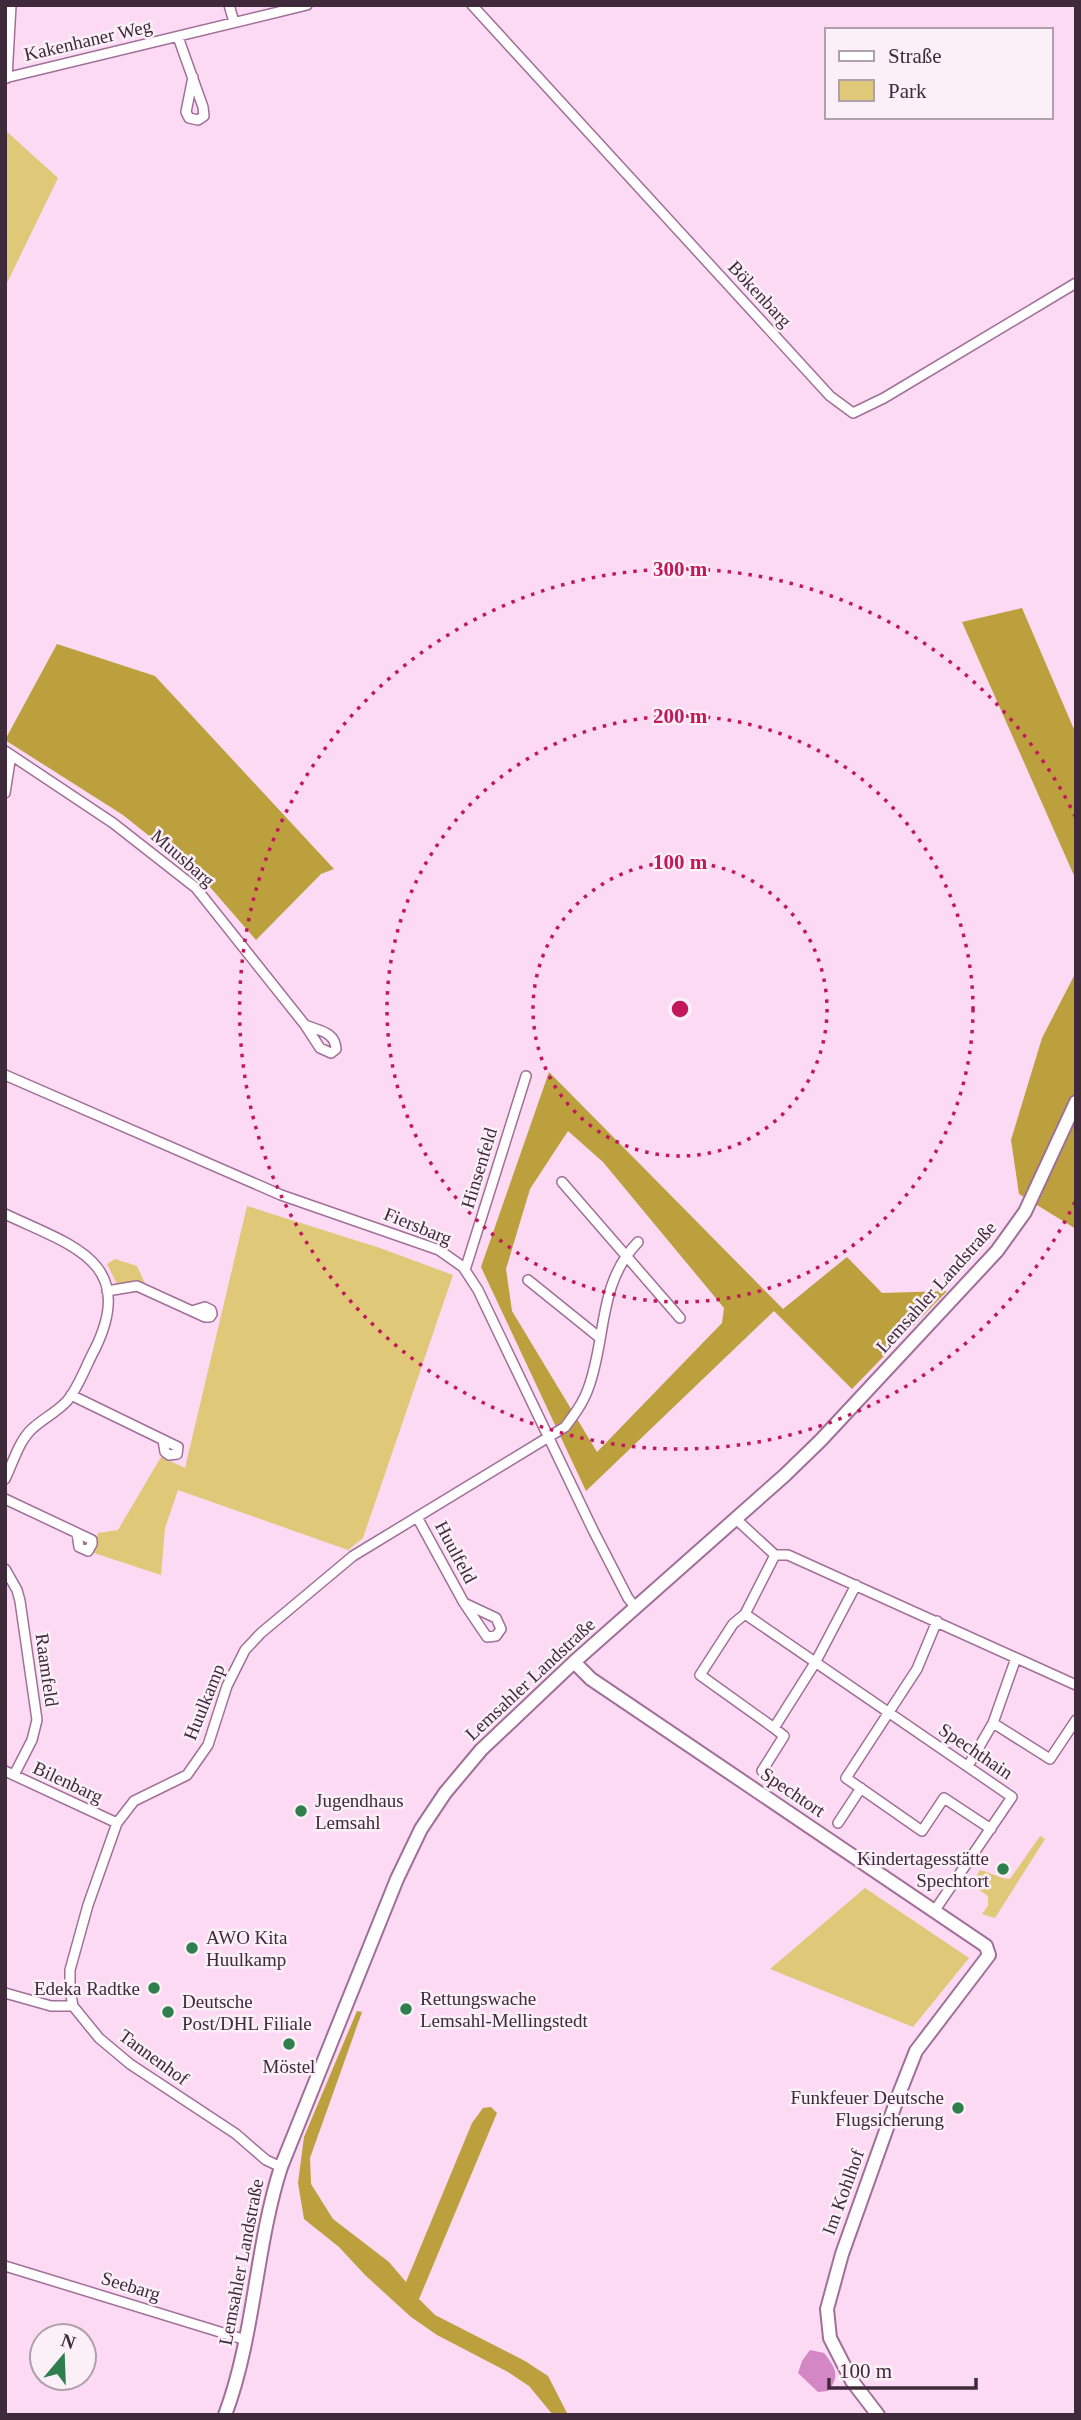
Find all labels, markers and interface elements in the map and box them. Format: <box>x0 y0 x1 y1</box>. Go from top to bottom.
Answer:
street label: Kakenhaner Weg <box>22 15 154 65</box>
legend <box>825 28 1053 119</box>
text: Straße <box>888 44 942 68</box>
text: Park <box>888 79 927 103</box>
street label: Bökenbarg <box>724 256 796 332</box>
text: 300 m <box>653 557 708 581</box>
text: 200 m <box>653 704 708 728</box>
street label: Muusbarg <box>147 825 219 891</box>
text: 100 m <box>653 850 708 874</box>
centre of rings <box>668 997 692 1021</box>
street label: Hinsenfeld <box>457 1125 501 1211</box>
street label: Fiersbarg <box>381 1203 456 1249</box>
street label: Lemsahler Landstraße <box>872 1217 1000 1357</box>
street label: Huulfeld <box>431 1517 481 1587</box>
street label: Lemsahler Landstraße <box>461 1614 599 1744</box>
street label: Raamfeld <box>31 1632 63 1709</box>
street label: Huulkamp <box>179 1661 229 1743</box>
street label: Spechthain <box>935 1719 1017 1784</box>
street label: Bilenbarg <box>30 1757 107 1807</box>
street label: Spechtort <box>757 1763 830 1821</box>
place label: Jugendhaus Lemsahl <box>315 1790 404 1833</box>
marker: Jugendhaus Lemsahl <box>293 1803 309 1819</box>
place label: Kindertagesstätte Spechtort <box>857 1848 990 1891</box>
marker: Kindertagesstätte Spechtort <box>995 1861 1011 1877</box>
place label: AWO Kita Huulkamp <box>206 1927 288 1970</box>
marker: AWO Kita Huulkamp <box>184 1940 200 1956</box>
place label: Edeka Radtke <box>34 1978 140 1999</box>
marker: Edeka Radtke <box>146 1980 162 1996</box>
place label: Rettungswache Lemsahl-Mellingstedt <box>420 1988 589 2031</box>
place label: Deutsche Post/DHL Filiale <box>182 1991 312 2034</box>
marker: Rettungswache Lemsahl-Mellingstedt <box>398 2001 414 2017</box>
marker: Deutsche Post/DHL Filiale <box>160 2004 176 2020</box>
street label: Tannenhof <box>115 2025 193 2090</box>
marker: Möstel <box>281 2036 297 2052</box>
place label: Möstel <box>263 2056 315 2077</box>
place label: Funkfeuer Deutsche Flugsicherung <box>790 2087 944 2130</box>
marker: Funkfeuer Deutsche Flugsicherung <box>950 2100 966 2116</box>
street label: Im Kohlhof <box>818 2146 868 2237</box>
street label: Lemsahler Landstraße <box>215 2177 267 2347</box>
street label: Seebarg <box>99 2267 164 2305</box>
north arrow <box>28 2322 98 2392</box>
text: N <box>58 2329 79 2354</box>
scale bar <box>829 2346 976 2390</box>
text: 100 m <box>839 2359 892 2383</box>

